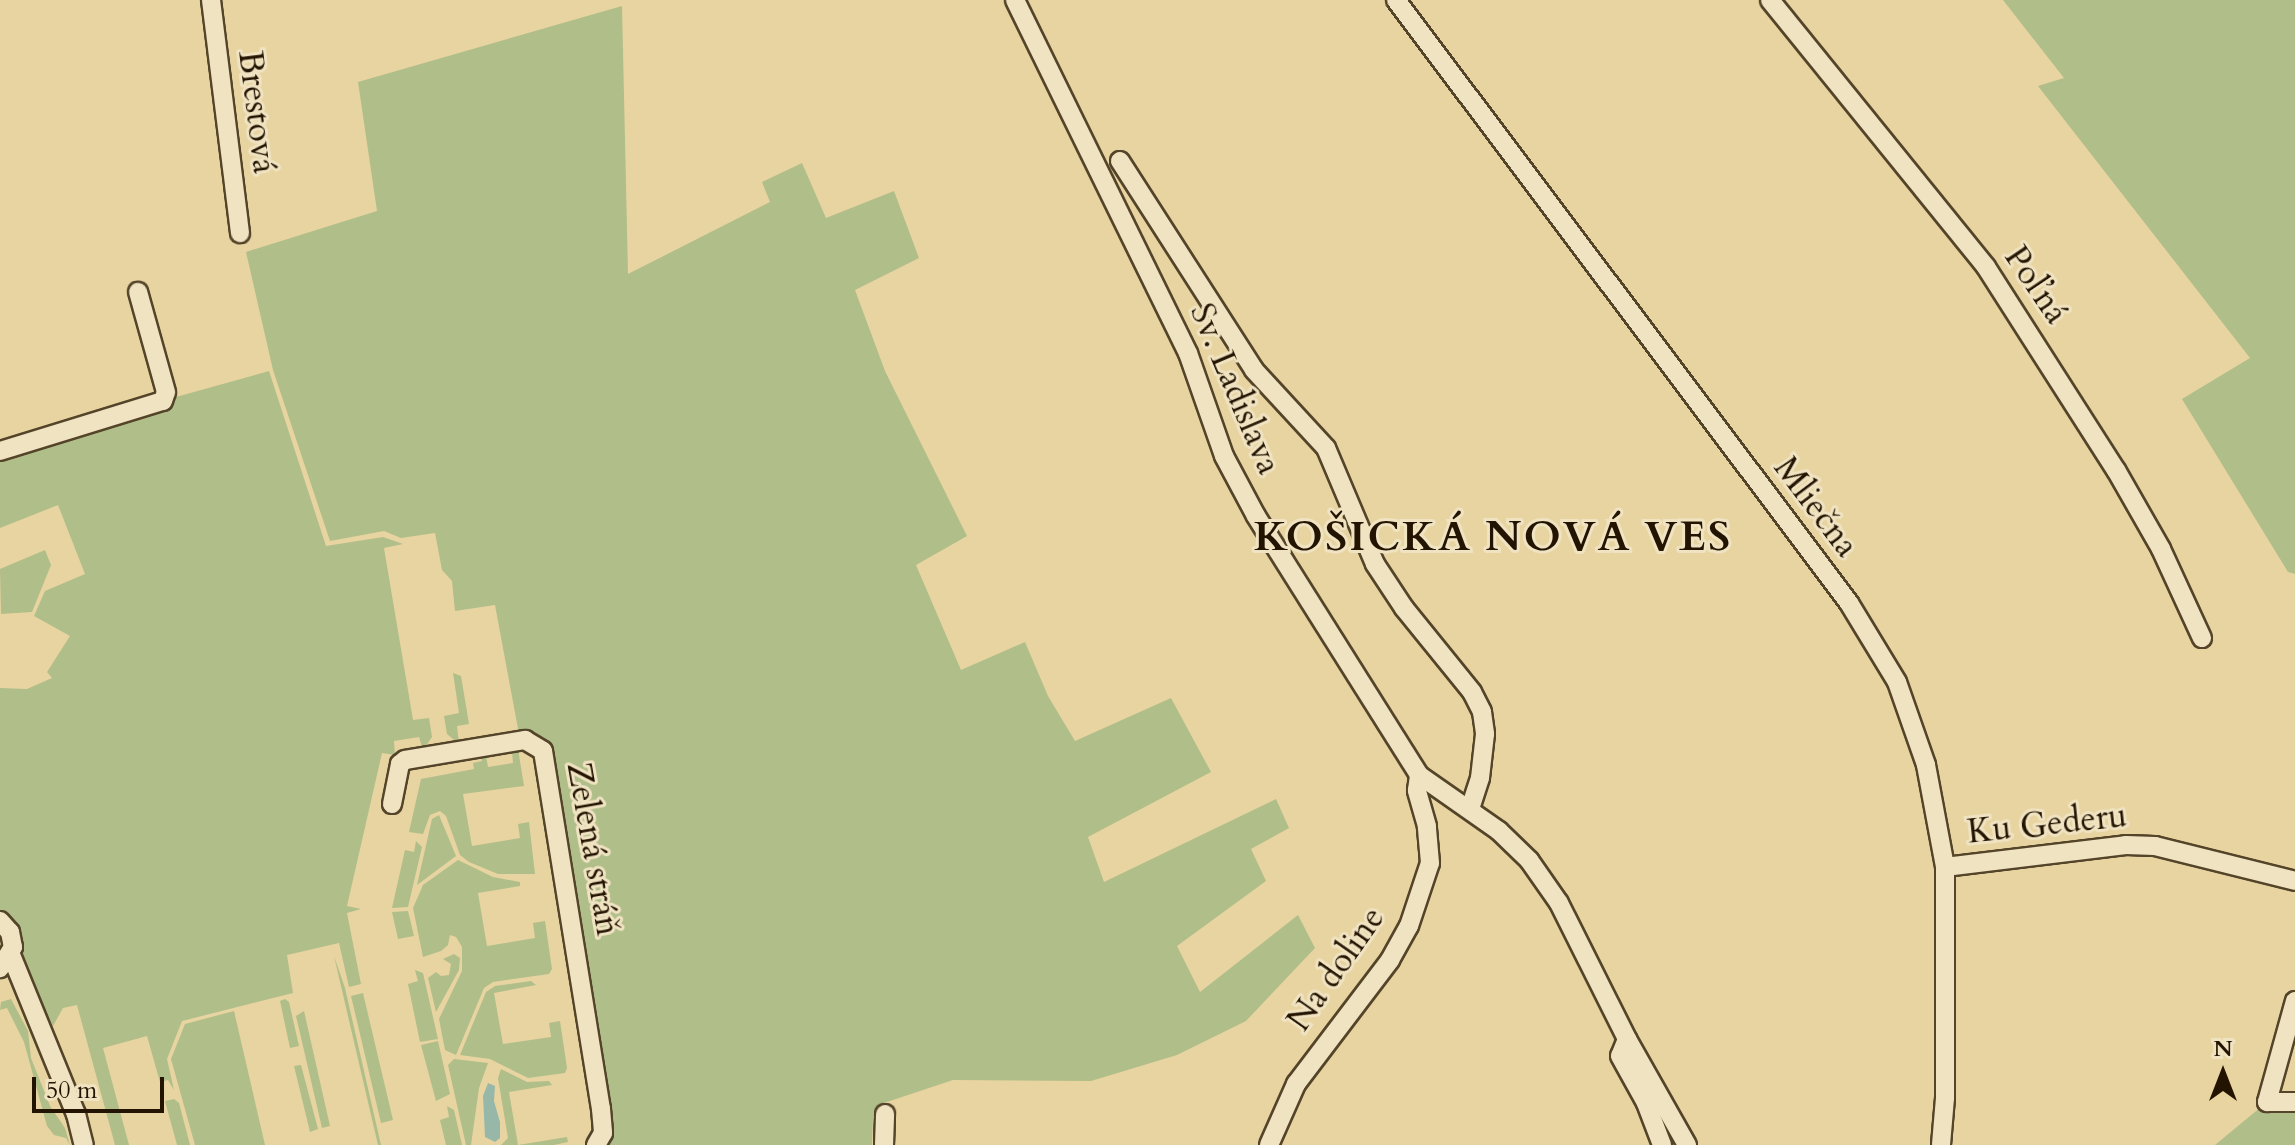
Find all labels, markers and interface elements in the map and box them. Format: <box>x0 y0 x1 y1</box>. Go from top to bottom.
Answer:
street label: Brestová <box>229 48 285 176</box>
street label: Poľná <box>1995 238 2077 332</box>
street label: Sv. Ladislava <box>1181 297 1289 481</box>
street label: Mliečna <box>1765 449 1867 565</box>
district label: KOŠICKÁ NOVÁ VES <box>1254 512 1732 562</box>
street label: Zelená stráň <box>558 759 628 939</box>
street label: Ku Gederu <box>1965 795 2129 853</box>
street label: Na doline <box>1278 899 1394 1039</box>
north arrow <box>2183 1033 2263 1113</box>
text: N <box>2213 1034 2233 1064</box>
scale bar <box>36 1061 168 1111</box>
text: 50 m <box>46 1074 97 1107</box>

